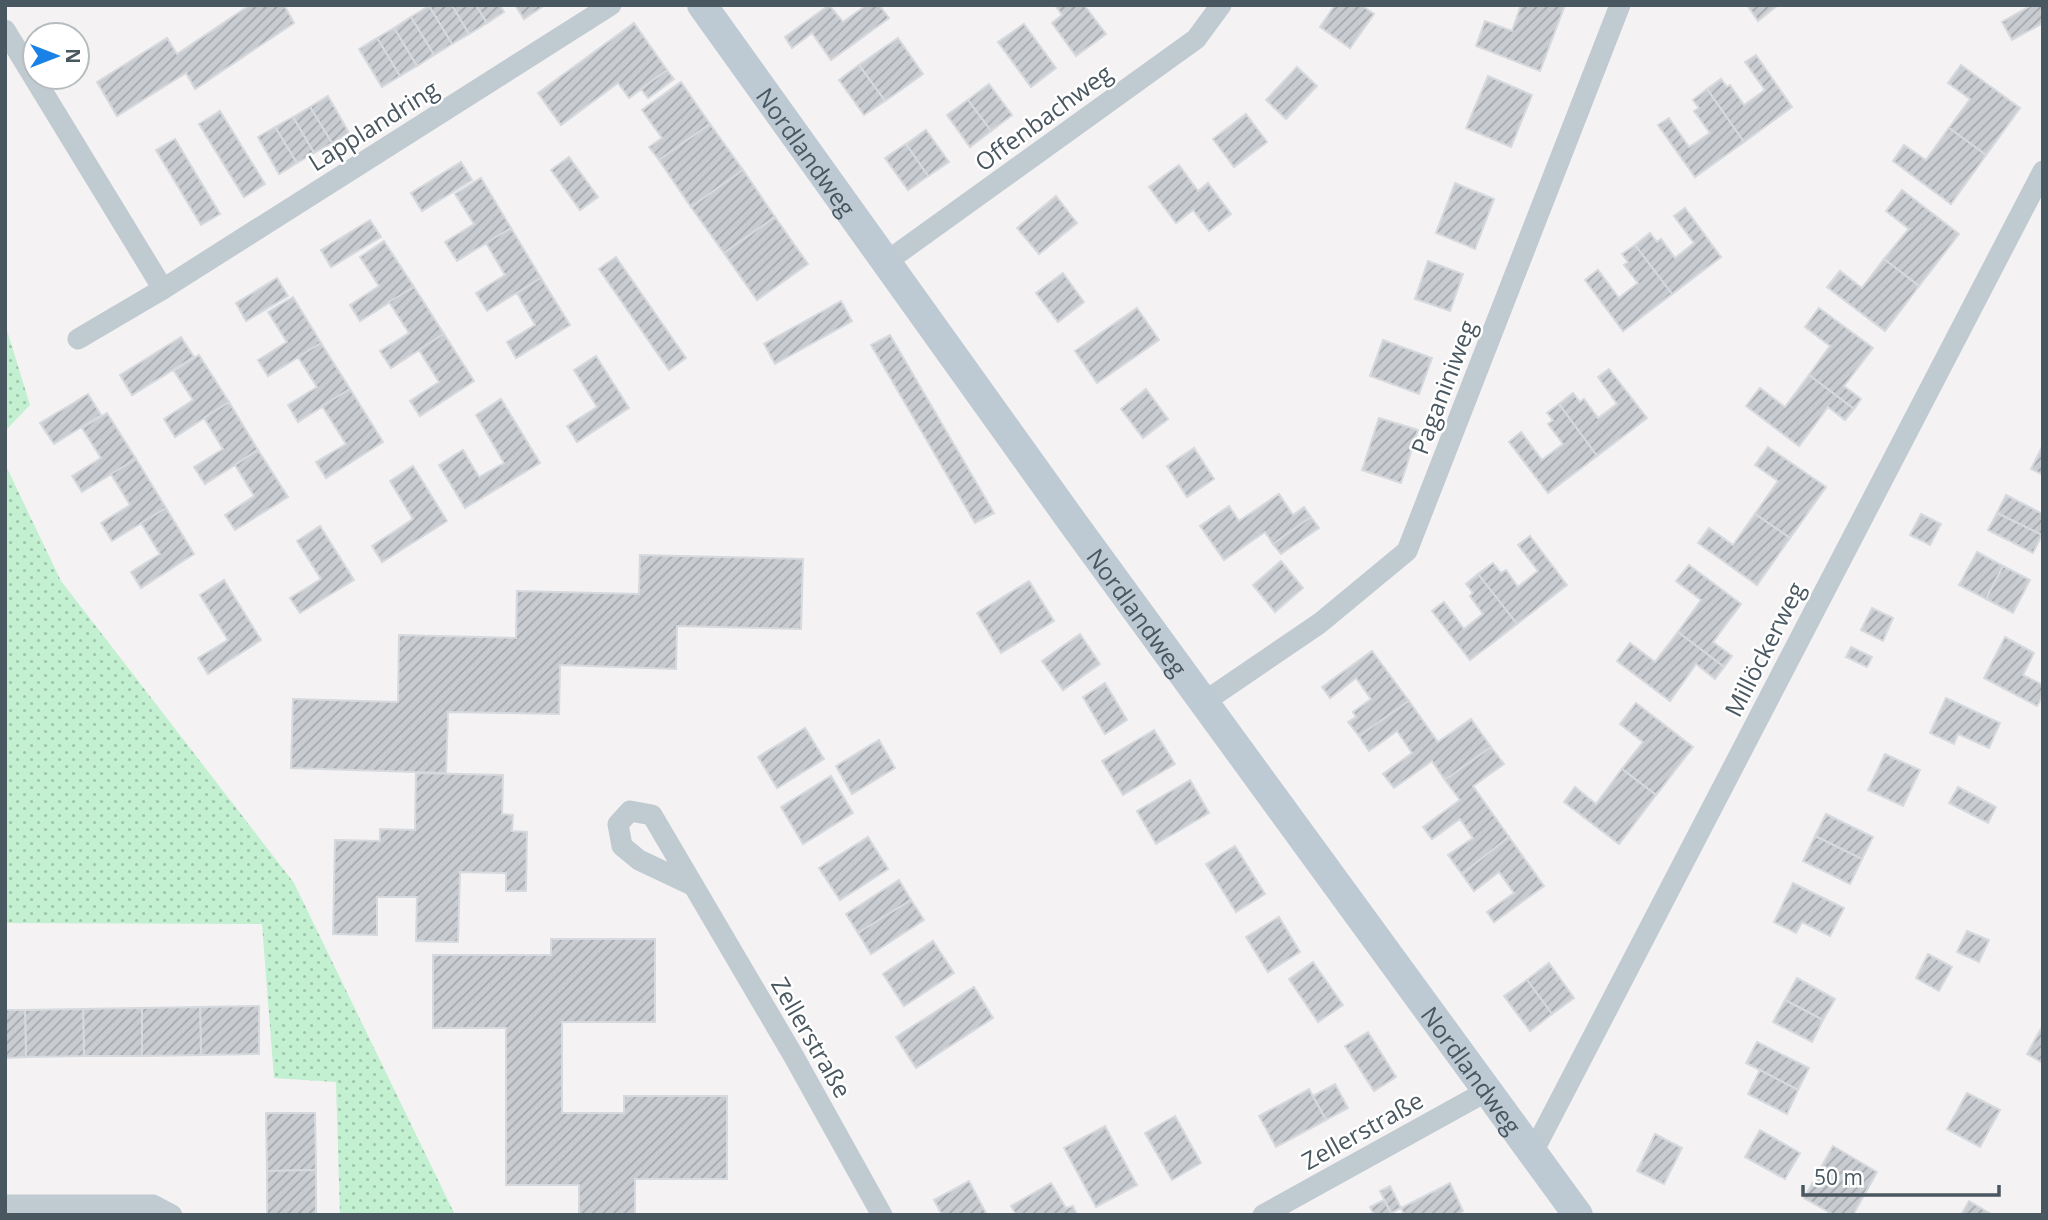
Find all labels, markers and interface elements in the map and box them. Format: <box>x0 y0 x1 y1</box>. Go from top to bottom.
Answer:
north arrow <box>21 21 91 91</box>
text: N <box>60 48 86 64</box>
street label: Offenbachweg <box>968 56 1118 178</box>
street label: Lapplandring <box>302 72 444 178</box>
street label: Nordlandweg <box>749 80 864 222</box>
street label: Paganiniweg <box>1402 315 1484 459</box>
street label: Nordlandweg <box>1080 541 1196 682</box>
street label: Millöckerweg <box>1716 576 1812 722</box>
street label: Zellerstraße <box>764 971 860 1103</box>
street label: Nordlandweg <box>1414 999 1530 1140</box>
street label: Zellerstraße <box>1295 1083 1429 1177</box>
scale bar <box>1803 1154 1999 1198</box>
text: 50 m <box>1814 1163 1863 1191</box>

